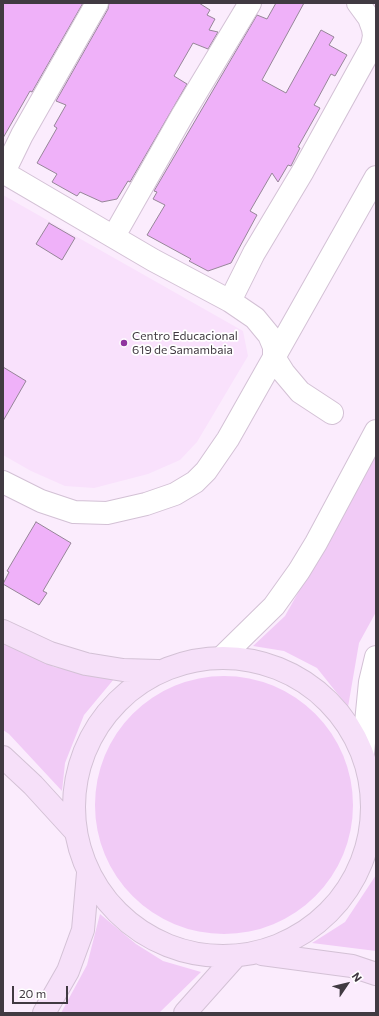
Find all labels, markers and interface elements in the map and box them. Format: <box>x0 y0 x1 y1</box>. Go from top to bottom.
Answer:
place label: Centro Educacional 619 de Samambaia <box>132 329 238 357</box>
marker: Centro Educacional 619 de Samambaia <box>119 338 129 348</box>
north arrow <box>327 964 367 1004</box>
text: N <box>350 970 365 984</box>
scale bar <box>14 978 70 1004</box>
text: 20 m <box>19 986 46 1000</box>

